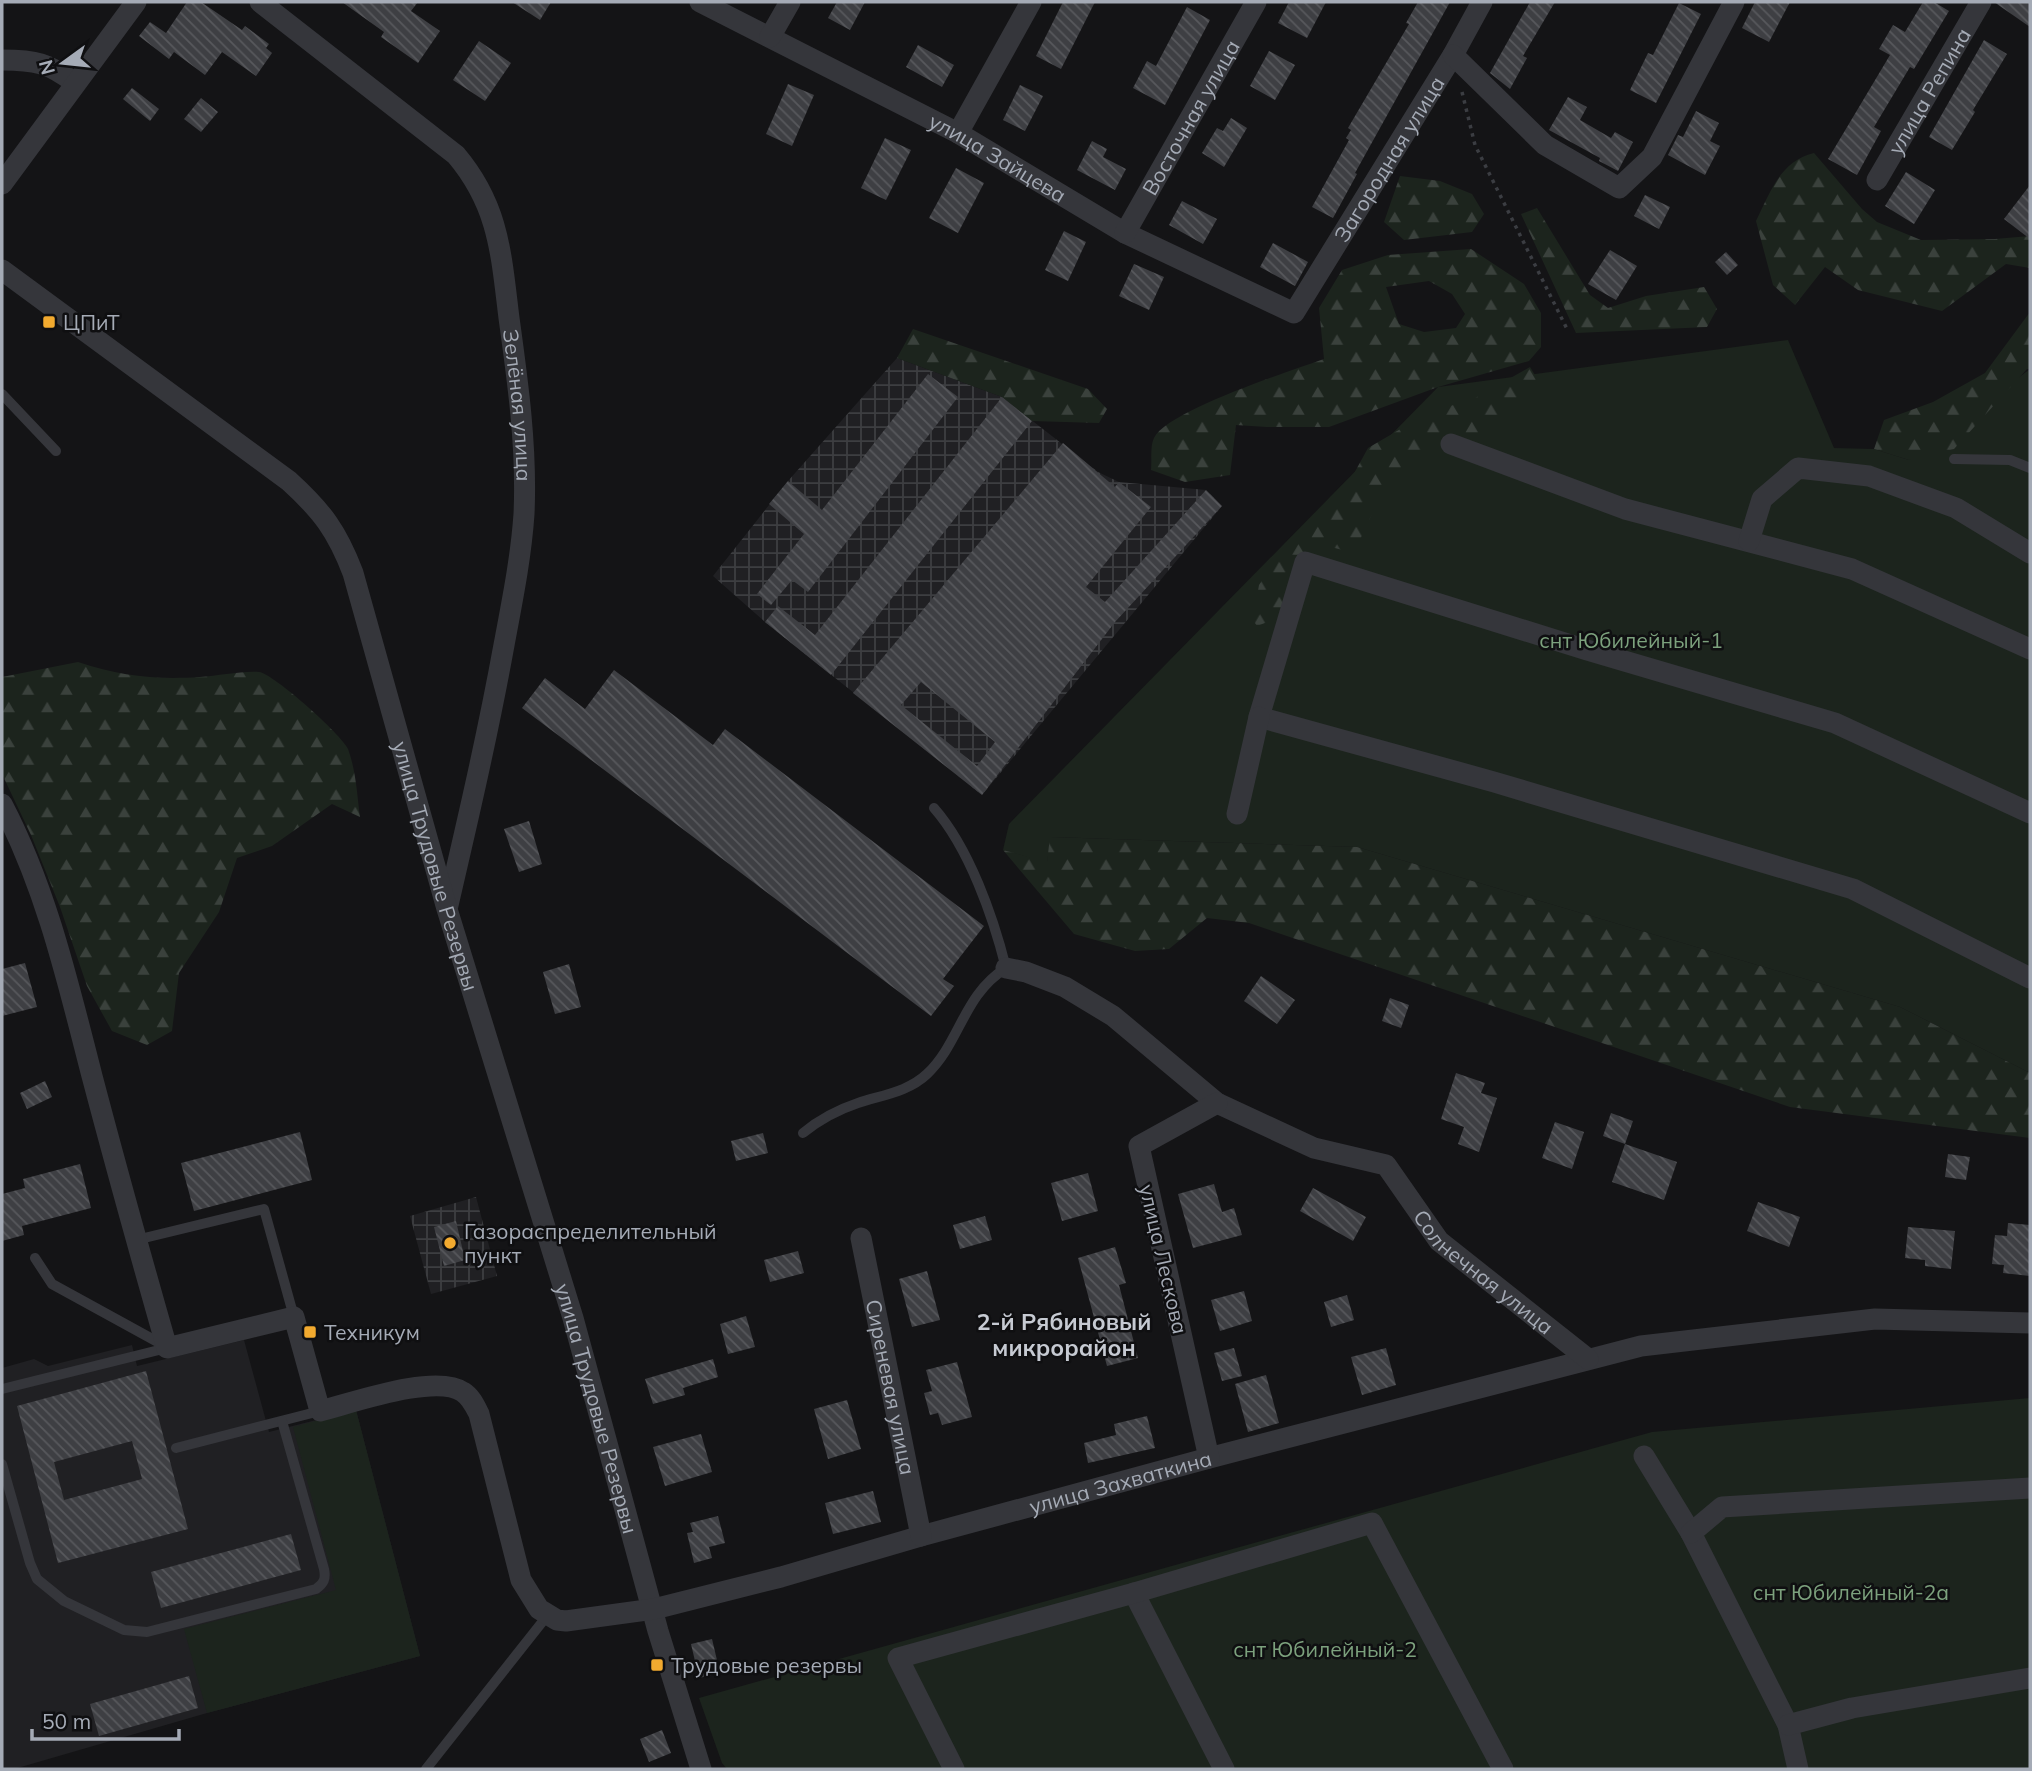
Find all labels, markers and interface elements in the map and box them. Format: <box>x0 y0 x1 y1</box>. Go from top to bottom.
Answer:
street label: улица Репина <box>1882 23 1976 159</box>
north arrow <box>28 28 98 98</box>
street label: Восточная улица <box>1136 35 1245 200</box>
text: N <box>33 57 60 77</box>
street label: Загородная улица <box>1328 71 1450 246</box>
street label: улица Зайцева <box>925 107 1071 208</box>
place label: ЦПиТ <box>63 309 120 335</box>
marker: ЦПиТ <box>41 314 57 330</box>
street label: Зелёная улица <box>498 328 538 482</box>
park label: снт Юбилейный-1 <box>1539 627 1723 653</box>
street label: улица Трудовые Резервы <box>388 738 484 994</box>
street label: улица Лескова <box>1134 1182 1194 1336</box>
street label: Солнечная улица <box>1408 1204 1559 1340</box>
place label: Газораспределительный пункт <box>464 1218 717 1268</box>
marker: Газораспределительный пункт <box>442 1235 458 1251</box>
street label: улица Трудовые Резервы <box>550 1280 644 1536</box>
street label: Сиреневая улица <box>861 1297 921 1477</box>
district label: 2-й Рябиновый микрорайон <box>977 1307 1151 1362</box>
place label: Техникум <box>324 1319 420 1345</box>
marker: Техникум <box>302 1324 318 1340</box>
street label: улица Захваткина <box>1026 1445 1214 1519</box>
park label: снт Юбилейный-2а <box>1753 1579 1949 1605</box>
park label: снт Юбилейный-2 <box>1233 1636 1417 1662</box>
place label: Трудовые резервы <box>671 1652 862 1678</box>
marker: Трудовые резервы <box>649 1657 665 1673</box>
scale bar <box>32 1698 178 1742</box>
text: 50 m <box>42 1708 91 1734</box>

